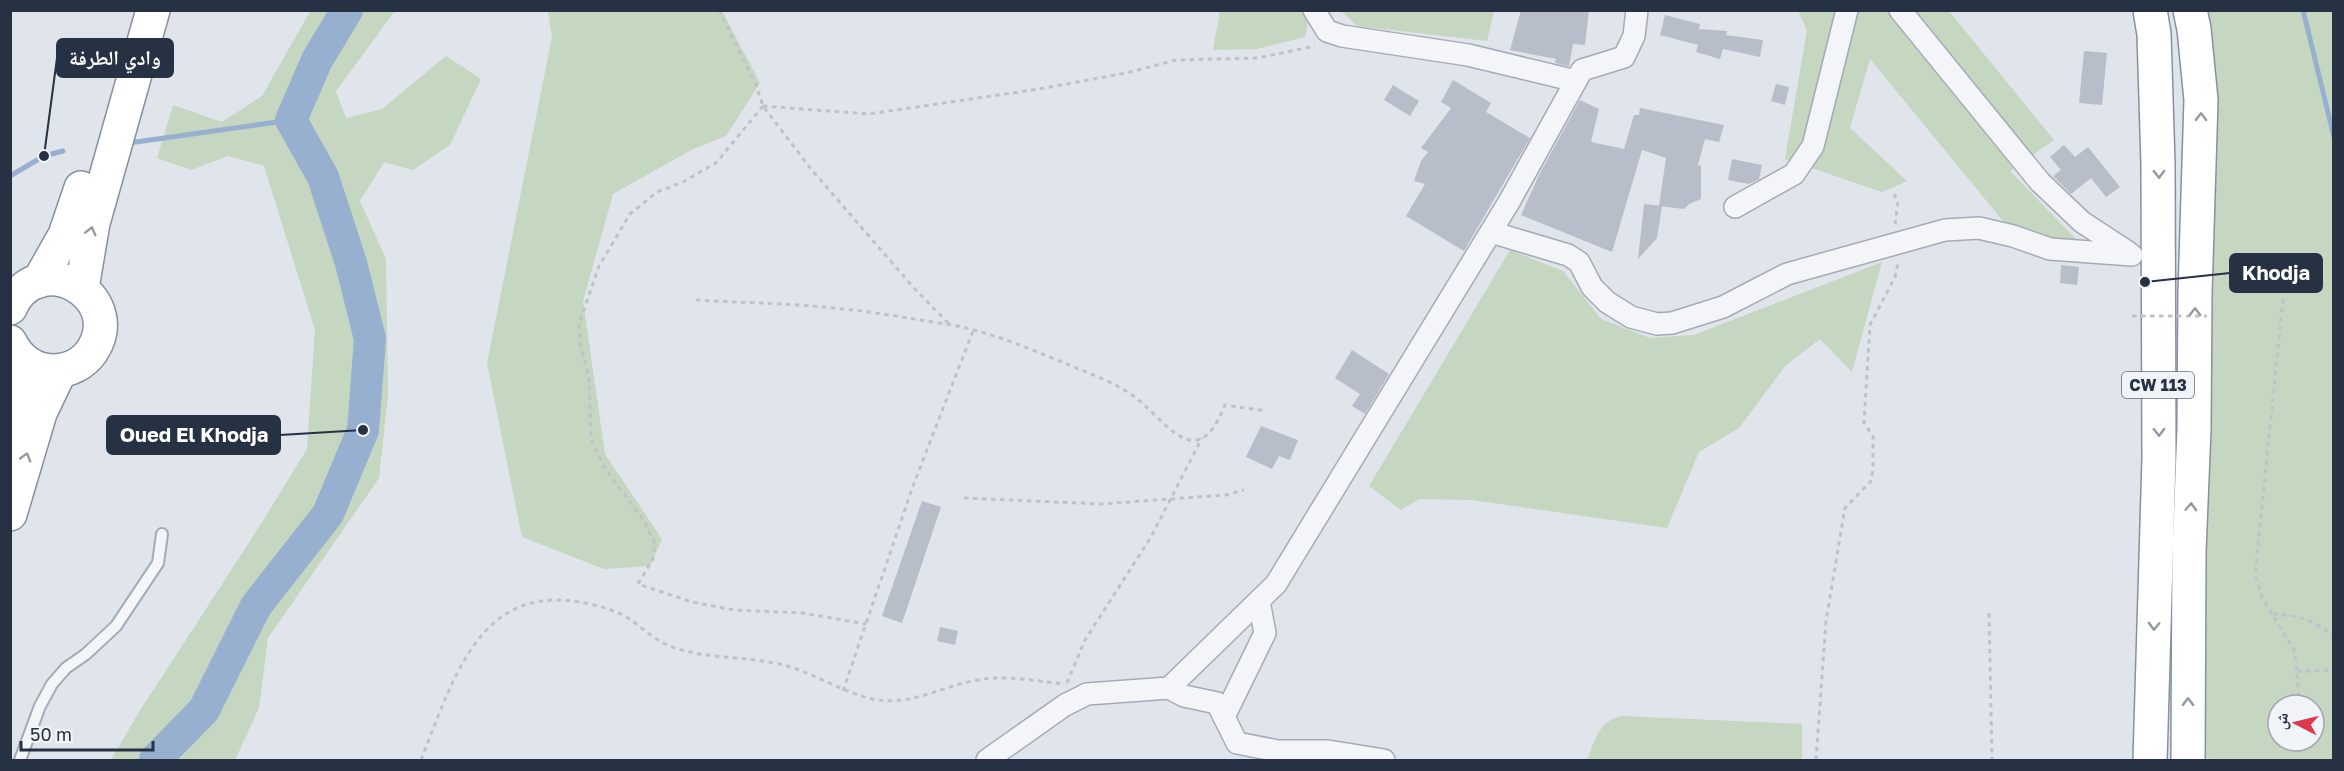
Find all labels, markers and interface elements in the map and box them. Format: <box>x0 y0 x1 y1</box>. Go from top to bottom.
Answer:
callout: وادي الطرفة <box>57 39 173 77</box>
text: وادي الطرفة <box>69 45 161 74</box>
one-way arrow <box>2195 113 2207 122</box>
one-way arrow <box>2152 169 2165 178</box>
one-way arrow <box>84 226 96 236</box>
callout: Khodja <box>2230 254 2322 292</box>
text: Khodja <box>2242 260 2310 284</box>
one-way arrow <box>2188 308 2201 317</box>
road number: CW 113 <box>2122 372 2194 398</box>
callout: Oued El Khodja <box>107 416 280 454</box>
text: Oued El Khodja <box>120 422 268 446</box>
one-way arrow <box>2152 427 2165 436</box>
one-way arrow <box>19 452 31 463</box>
one-way arrow <box>2184 503 2197 512</box>
one-way arrow <box>2148 622 2161 631</box>
north arrow <box>2266 693 2326 753</box>
one-way arrow <box>2182 698 2194 707</box>
text: ش <box>2270 712 2292 731</box>
scale bar <box>21 714 153 752</box>
text: 50 m <box>30 723 72 745</box>

